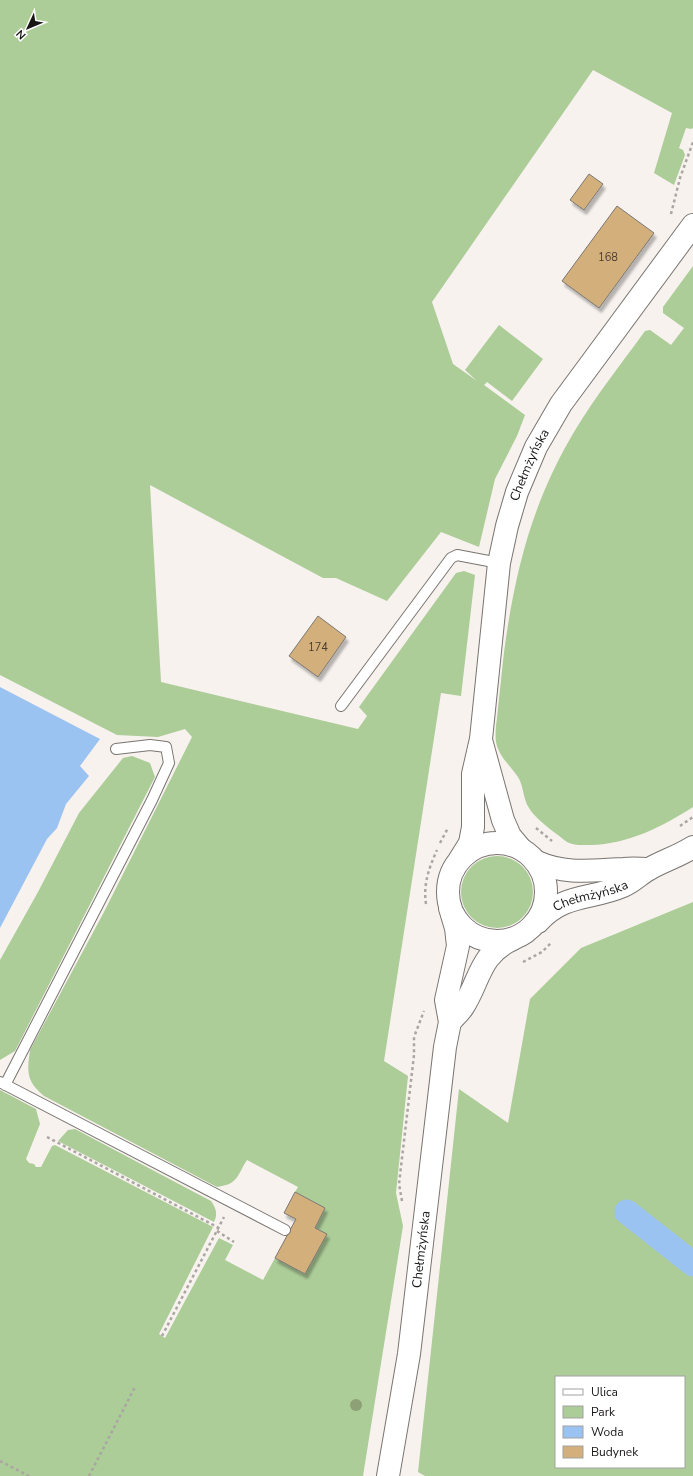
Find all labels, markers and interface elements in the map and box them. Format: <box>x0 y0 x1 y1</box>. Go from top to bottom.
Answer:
north arrow <box>8 8 48 48</box>
text: N <box>13 26 29 43</box>
house number: 168 <box>598 250 618 265</box>
street label: Chełmżyńska <box>506 425 554 503</box>
house number: 174 <box>308 640 328 655</box>
street label: Chełmżyńska <box>550 876 631 916</box>
street label: Chełmżyńska <box>408 1210 435 1289</box>
legend <box>555 1376 685 1468</box>
text: Ulica <box>591 1384 618 1400</box>
text: Park <box>591 1404 616 1420</box>
text: Woda <box>591 1424 624 1440</box>
text: Budynek <box>591 1444 639 1460</box>

